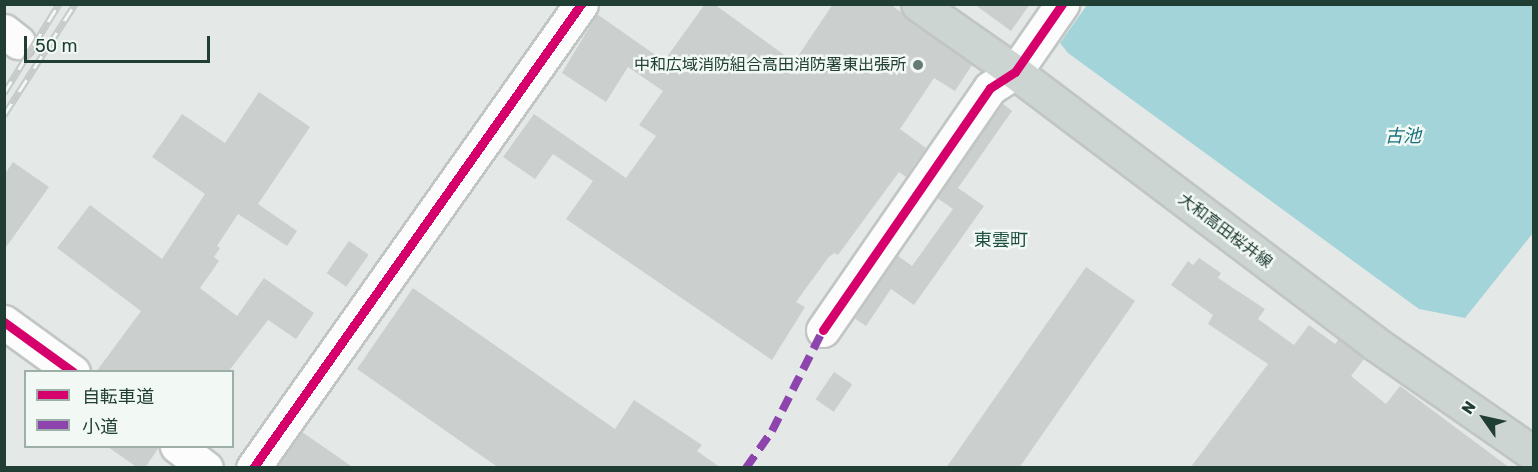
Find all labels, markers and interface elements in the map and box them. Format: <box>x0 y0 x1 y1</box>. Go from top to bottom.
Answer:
scale bar <box>27 24 213 62</box>
text: 50 m <box>35 35 78 57</box>
place label: 中和広域消防組合高田消防署東出張所 <box>634 55 906 75</box>
marker: 中和広域消防組合高田消防署東出張所 <box>911 58 925 72</box>
water label: 古池 <box>1385 125 1421 147</box>
street label: 大和高田桜井線 <box>1174 190 1276 272</box>
district label: 東雲町 <box>974 229 1028 251</box>
legend <box>24 370 234 448</box>
text: 自転車道 <box>82 386 154 408</box>
north arrow <box>1454 388 1514 448</box>
text: N <box>1458 398 1480 418</box>
text: 小道 <box>82 416 118 438</box>

